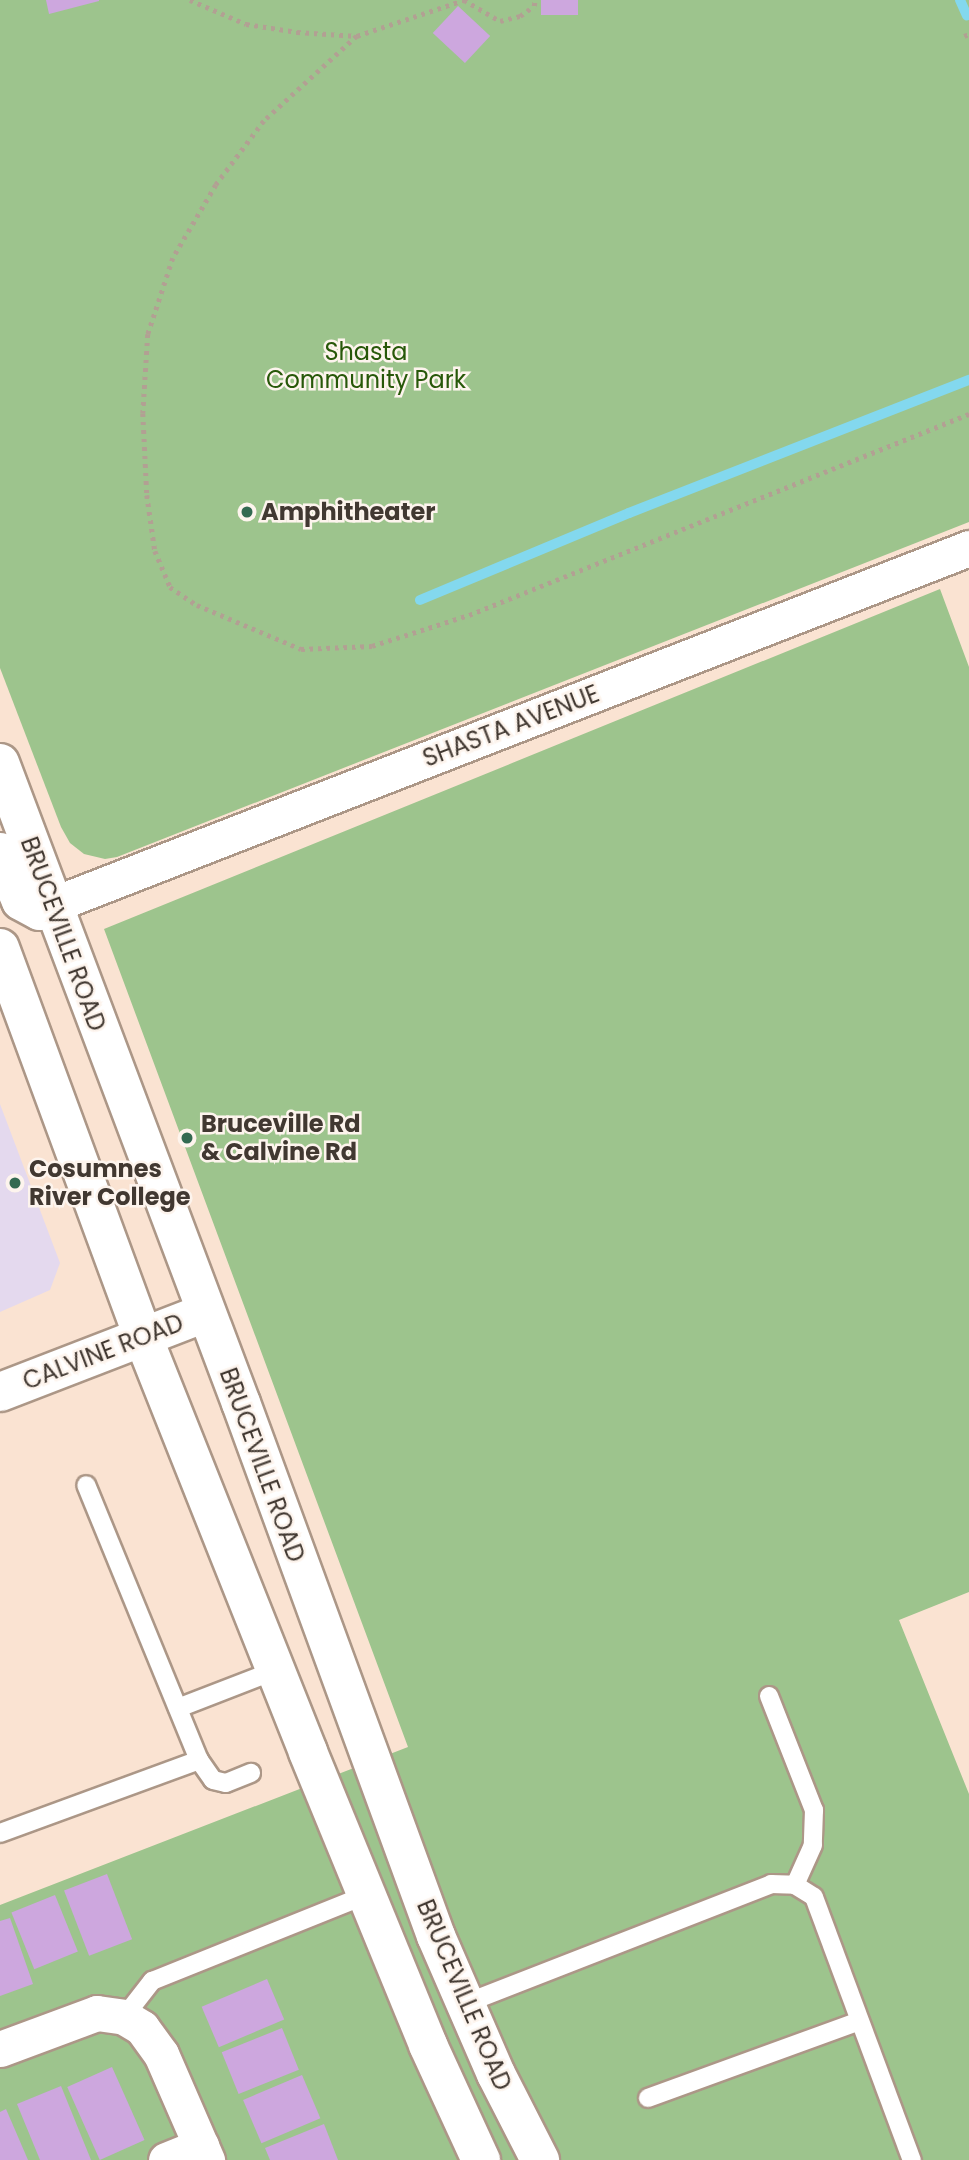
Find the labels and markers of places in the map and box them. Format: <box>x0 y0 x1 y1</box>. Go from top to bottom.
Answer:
place label: Amphitheater <box>261 498 435 526</box>
marker: Amphitheater <box>239 504 255 520</box>
place label: Bruceville Rd & Calvine Rd <box>201 1110 361 1166</box>
marker: Bruceville Rd & Calvine Rd <box>179 1130 195 1146</box>
place label: Cosumnes River College <box>29 1155 190 1211</box>
marker: Cosumnes River College <box>7 1175 23 1191</box>

